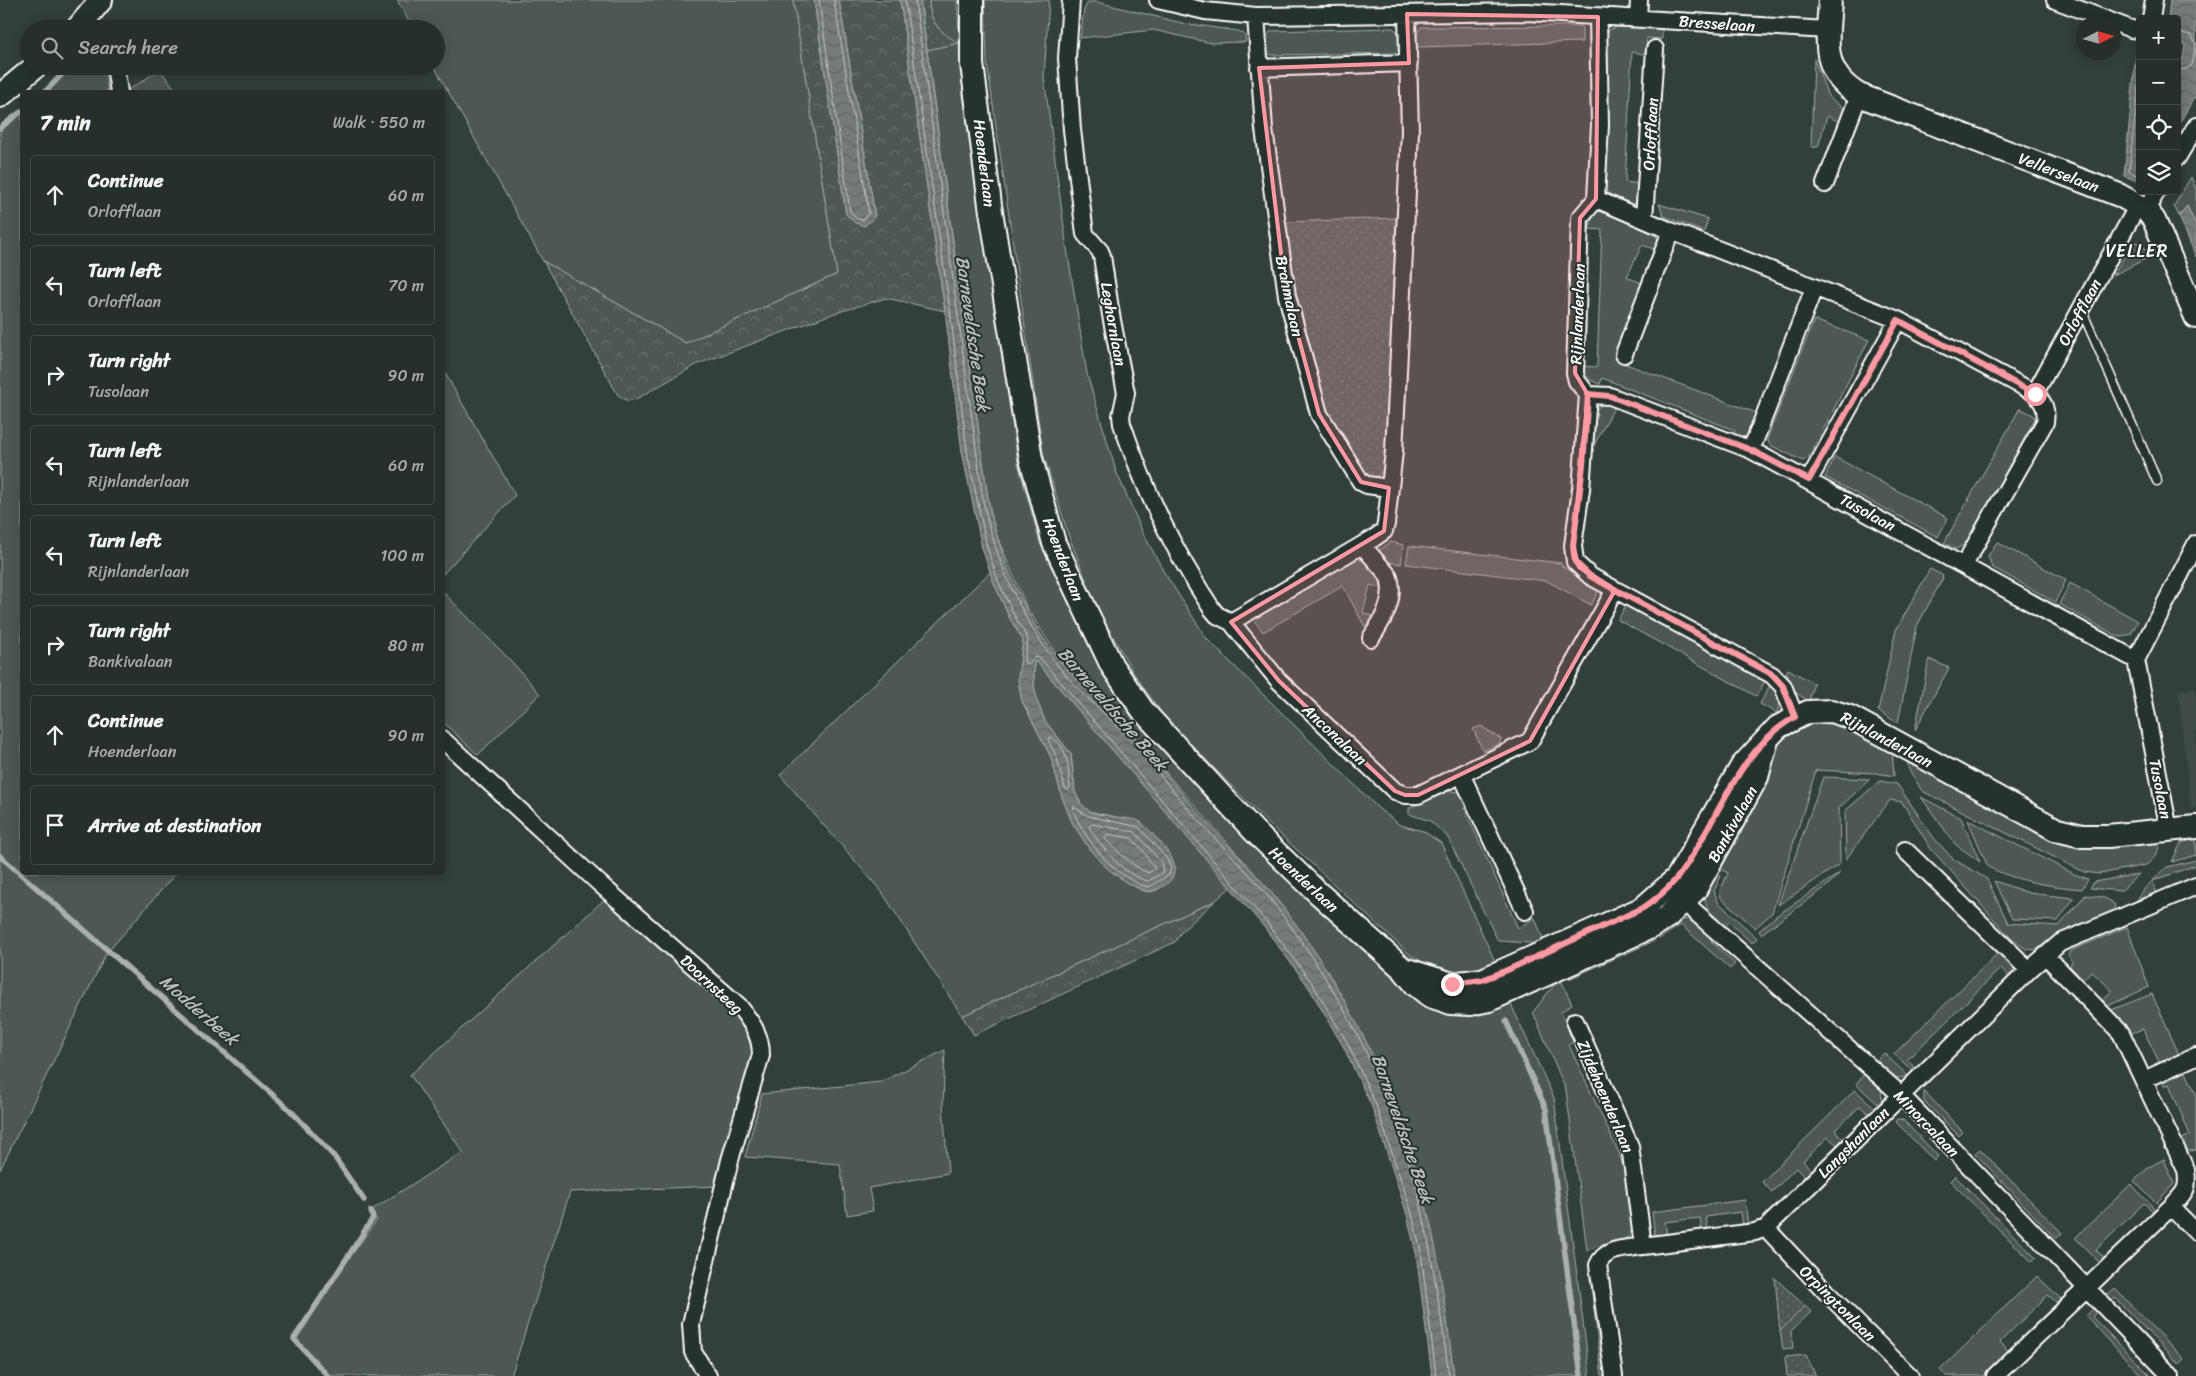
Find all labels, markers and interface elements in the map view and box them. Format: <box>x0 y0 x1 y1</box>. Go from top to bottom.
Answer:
street label: Bresselaan <box>1678 6 1756 41</box>
north arrow <box>2076 15 2121 60</box>
map controls <box>2136 15 2181 195</box>
button: + <box>2136 15 2181 60</box>
search box <box>20 20 445 75</box>
text: Search here <box>78 31 178 64</box>
icon: search <box>38 34 66 62</box>
button: − <box>2136 60 2181 105</box>
street label: Orlofflaan <box>1634 96 1667 171</box>
text: 7 min <box>40 104 91 142</box>
button: locate <box>2136 105 2181 150</box>
text: Walk · 550 m <box>333 108 425 137</box>
street label: Hoenderlaan <box>965 117 1004 209</box>
street label: Vellerselaan <box>2014 144 2104 201</box>
button: layers <box>2136 150 2181 195</box>
text: Continue <box>88 164 164 197</box>
icon: ahead <box>41 181 69 209</box>
text: 60 m <box>388 181 424 210</box>
text: Orlofflaan <box>88 197 161 226</box>
district label: VELLER <box>2106 235 2168 267</box>
street label: Brahmalaan <box>1267 253 1312 340</box>
text: Turn left <box>88 254 161 287</box>
water label: Barneveldsche Beek <box>946 254 1000 415</box>
street label: Rijnlanderlaan <box>1561 263 1594 365</box>
icon: left <box>41 271 69 299</box>
text: 70 m <box>388 271 424 300</box>
street label: Orlofflaan <box>2049 273 2110 351</box>
street label: Leghornlaan <box>1092 280 1135 369</box>
text: Orlofflaan <box>88 287 161 316</box>
text: Turn right <box>88 344 170 377</box>
icon: right <box>41 361 69 389</box>
text: 90 m <box>388 361 424 390</box>
text: Tusolaan <box>88 377 149 406</box>
route start <box>2024 383 2047 406</box>
text: Turn left <box>88 434 161 467</box>
icon: left <box>41 451 69 479</box>
text: 60 m <box>388 451 424 480</box>
text: Rijnlanderlaan <box>88 467 189 496</box>
street label: Tusolaan <box>1834 485 1902 540</box>
street label: Hoenderlaan <box>1034 513 1093 606</box>
text: Turn left <box>88 524 161 557</box>
icon: left <box>41 541 69 569</box>
text: 100 m <box>380 541 424 570</box>
text: Rijnlanderlaan <box>88 557 189 586</box>
text: Turn right <box>88 614 170 647</box>
icon: right <box>41 631 69 659</box>
text: 80 m <box>388 631 424 660</box>
water label: Barneveldsche Beek <box>1049 639 1178 780</box>
text: Bankivalaan <box>88 647 172 676</box>
street label: Anconalaan <box>1294 695 1375 773</box>
street label: Rijnlanderlaan <box>1835 703 1939 776</box>
text: Continue <box>88 704 164 737</box>
icon: ahead <box>41 721 69 749</box>
text: 90 m <box>388 721 424 750</box>
text: Hoenderlaan <box>88 737 176 766</box>
street label: Tusolaan <box>2140 756 2181 822</box>
street label: Bankivalaan <box>1699 780 1766 868</box>
text: Arrive at destination <box>88 809 261 842</box>
icon: arrive <box>41 811 69 839</box>
street label: Hoenderlaan <box>1261 839 1346 920</box>
street label: Doornsteeg <box>673 947 750 1022</box>
water label: Modderbeek <box>152 966 248 1055</box>
route end <box>1441 973 1464 996</box>
street label: Zijdehoenderlaan <box>1569 1035 1643 1158</box>
water label: Barneveldsche Beek <box>1362 1050 1444 1210</box>
street label: Minorcalaan <box>1886 1082 1967 1165</box>
street label: Langshanlaan <box>1810 1099 1897 1185</box>
street label: Orpingtonlaan <box>1792 1258 1883 1349</box>

